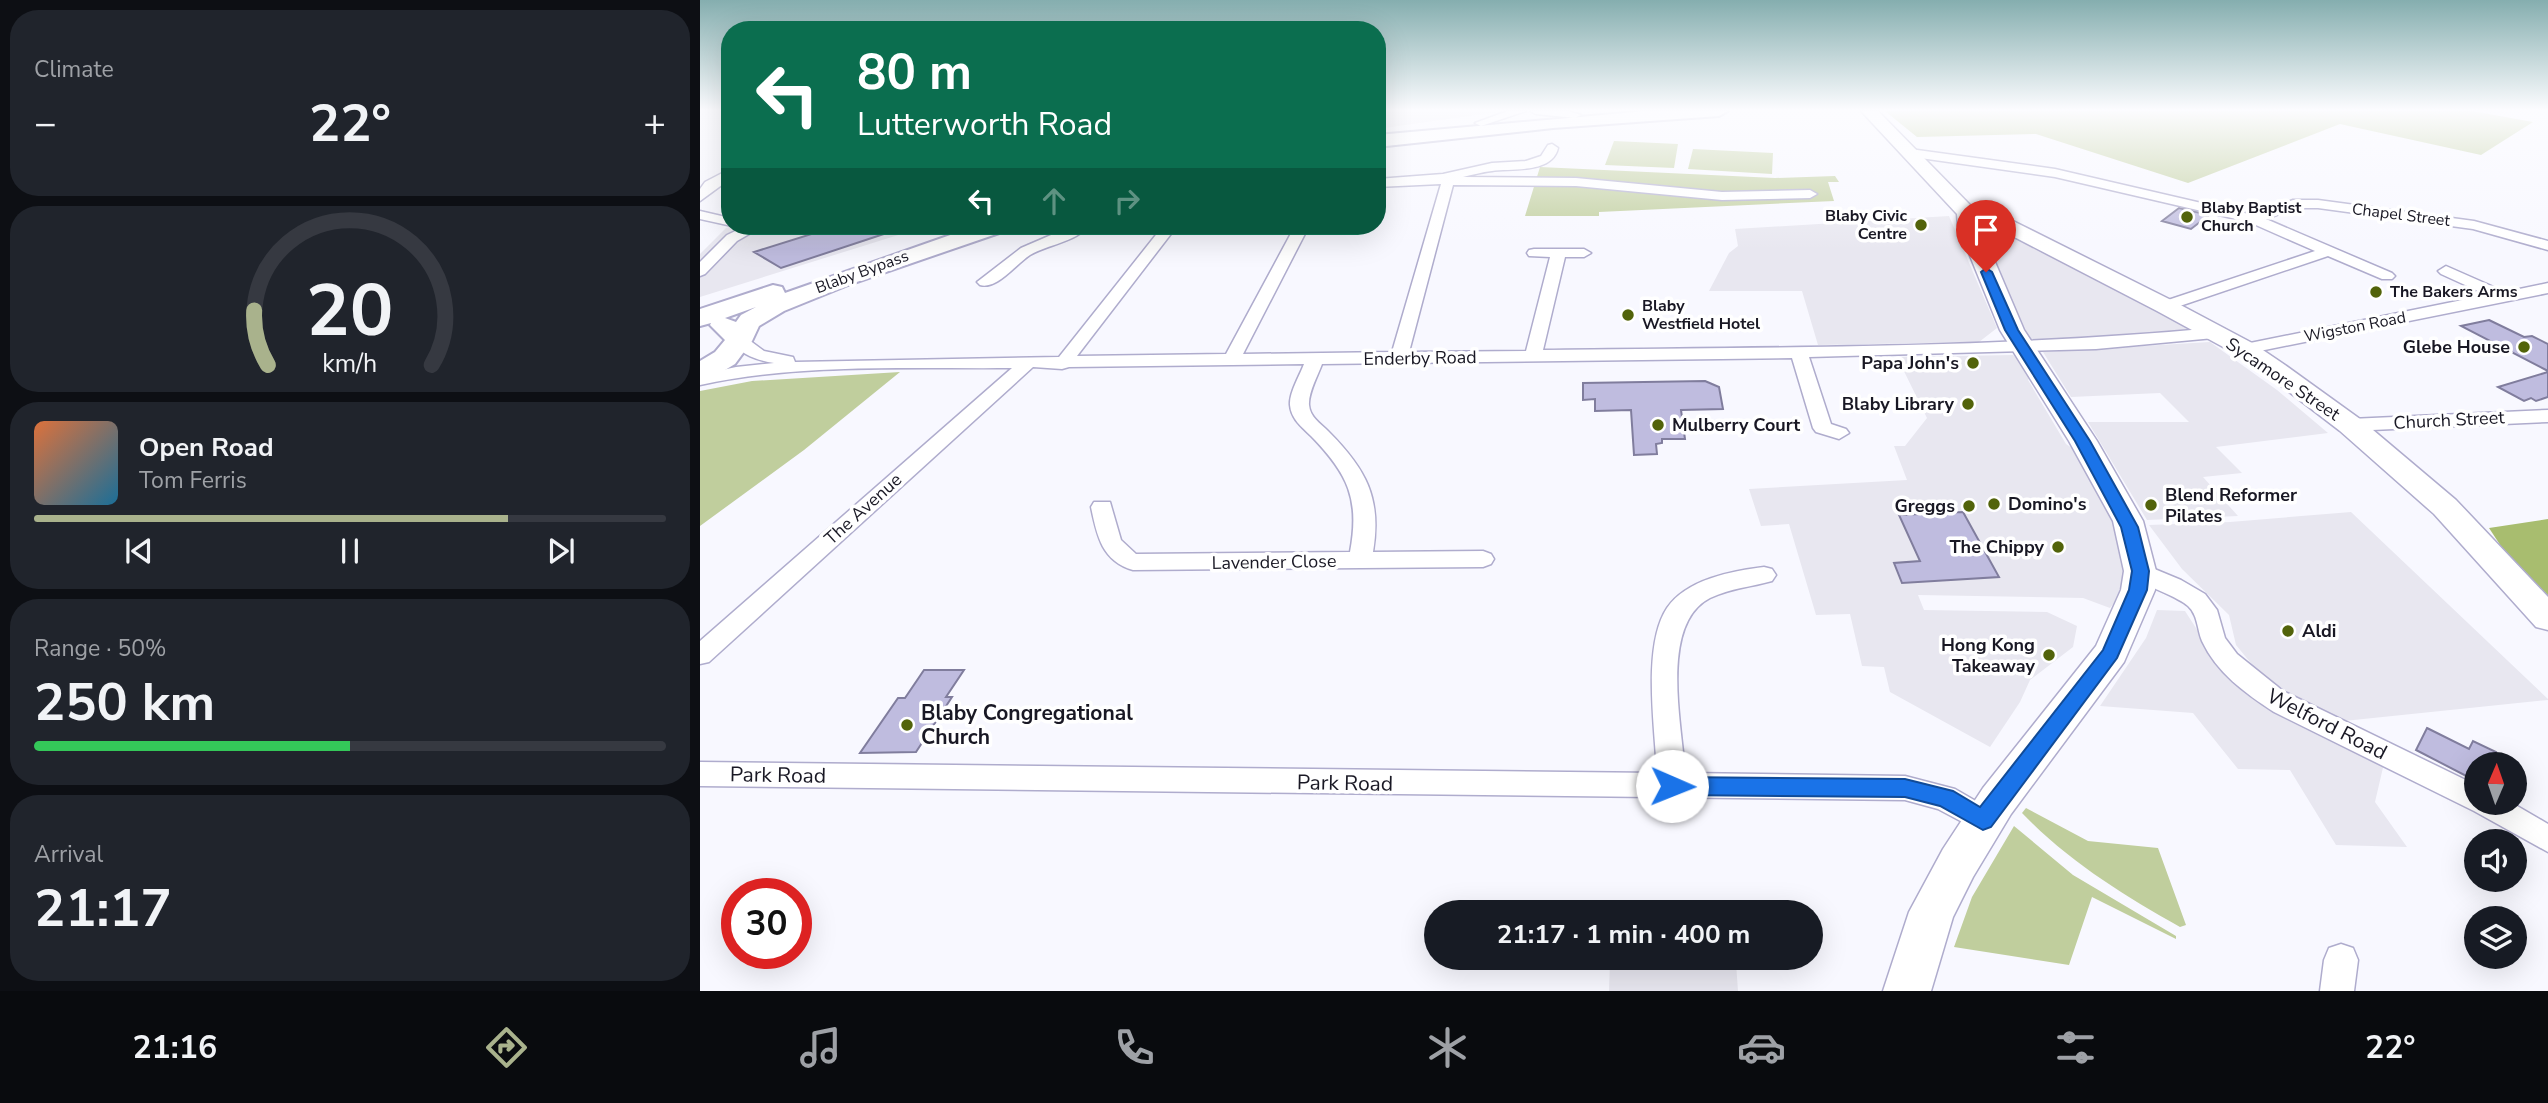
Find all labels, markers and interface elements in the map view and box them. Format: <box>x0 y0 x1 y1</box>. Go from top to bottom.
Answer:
text: 80 m <box>857 39 972 106</box>
icon: left <box>742 49 833 140</box>
text: Climate <box>34 54 114 85</box>
text: 22° <box>309 88 391 159</box>
text: − <box>34 98 57 149</box>
text: + <box>643 98 666 149</box>
text: Lutterworth Road <box>857 103 1112 146</box>
icon: left <box>962 182 1000 220</box>
icon: ahead <box>1035 182 1073 220</box>
icon: right <box>1108 182 1146 220</box>
place label: Blaby Baptist Church <box>2201 197 2302 237</box>
street label: Chapel Street <box>2351 198 2452 232</box>
pin <box>1956 200 2016 272</box>
place label: Blaby Civic Centre <box>1825 205 1907 245</box>
marker: Blaby Baptist Church <box>2179 209 2195 225</box>
icon: arrive <box>1967 211 2005 249</box>
marker: Blaby Civic Centre <box>1913 217 1929 233</box>
street label: Blaby Bypass <box>812 245 912 299</box>
text: 20 <box>306 262 394 362</box>
place label: The Bakers Arms <box>2390 281 2518 303</box>
marker: The Bakers Arms <box>2368 284 2384 300</box>
place label: Blaby Westfield Hotel <box>1642 295 1760 335</box>
street label: Wigston Road <box>2302 306 2408 348</box>
marker: Blaby Westfield Hotel <box>1620 307 1636 323</box>
street label: Sycamore Street <box>2221 332 2345 427</box>
place label: Glebe House <box>2403 335 2510 359</box>
marker: Glebe House <box>2516 339 2532 355</box>
street label: Enderby Road <box>1363 345 1477 371</box>
text: km/h <box>322 347 378 381</box>
place label: Papa John's <box>1861 351 1959 375</box>
marker: Papa John's <box>1965 355 1981 371</box>
place label: Blaby Library <box>1842 392 1955 416</box>
marker: Blaby Library <box>1960 396 1976 412</box>
street label: Church Street <box>2393 405 2506 435</box>
place label: Mulberry Court <box>1672 413 1800 437</box>
marker: Mulberry Court <box>1650 417 1666 433</box>
text: Open Road <box>139 430 274 465</box>
text: Tom Ferris <box>139 465 247 496</box>
street label: The Avenue <box>819 468 907 550</box>
place label: Blend Reformer Pilates <box>2165 483 2297 528</box>
place label: Domino's <box>2008 492 2087 516</box>
place label: Greggs <box>1895 494 1955 518</box>
marker: Domino's <box>1986 496 2002 512</box>
marker: Blend Reformer Pilates <box>2143 497 2159 513</box>
marker: Greggs <box>1961 498 1977 514</box>
icon: previous <box>120 532 158 570</box>
icon: pause <box>331 532 369 570</box>
icon: next <box>542 532 580 570</box>
place label: The Chippy <box>1949 535 2045 559</box>
marker: The Chippy <box>2050 539 2066 555</box>
street label: Lavender Close <box>1211 549 1337 575</box>
place label: Aldi <box>2302 619 2336 643</box>
marker: Aldi <box>2280 623 2296 639</box>
text: Range · 50% <box>34 633 166 664</box>
place label: Hong Kong Takeaway <box>1941 633 2036 678</box>
marker: Hong Kong Takeaway <box>2041 647 2057 663</box>
text: 250 km <box>34 667 215 738</box>
street label: Welford Road <box>2262 682 2392 766</box>
place label: Blaby Congregational Church <box>921 699 1133 751</box>
marker: Blaby Congregational Church <box>899 717 915 733</box>
position arrow <box>1635 749 1709 823</box>
north arrow <box>2464 752 2527 816</box>
map controls <box>2464 752 2527 969</box>
street label: Park Road <box>730 760 826 790</box>
street label: Park Road <box>1297 768 1393 798</box>
button: sound <box>2464 829 2527 892</box>
text: Arrival <box>34 839 103 870</box>
text: 21:17 <box>34 873 172 944</box>
speed limit sign: 30 <box>721 878 812 969</box>
button: layers <box>2464 906 2527 969</box>
text: 21:17 · 1 min · 400 m <box>1497 917 1750 952</box>
icon: directions <box>482 1023 531 1072</box>
icon: music <box>796 1023 845 1072</box>
icon: phone <box>1110 1023 1159 1072</box>
icon: climate <box>1423 1023 1472 1072</box>
icon: car <box>1737 1023 1786 1072</box>
icon: filters <box>2051 1023 2100 1072</box>
text: 21:16 <box>132 1026 217 1069</box>
text: 22° <box>2365 1026 2415 1069</box>

